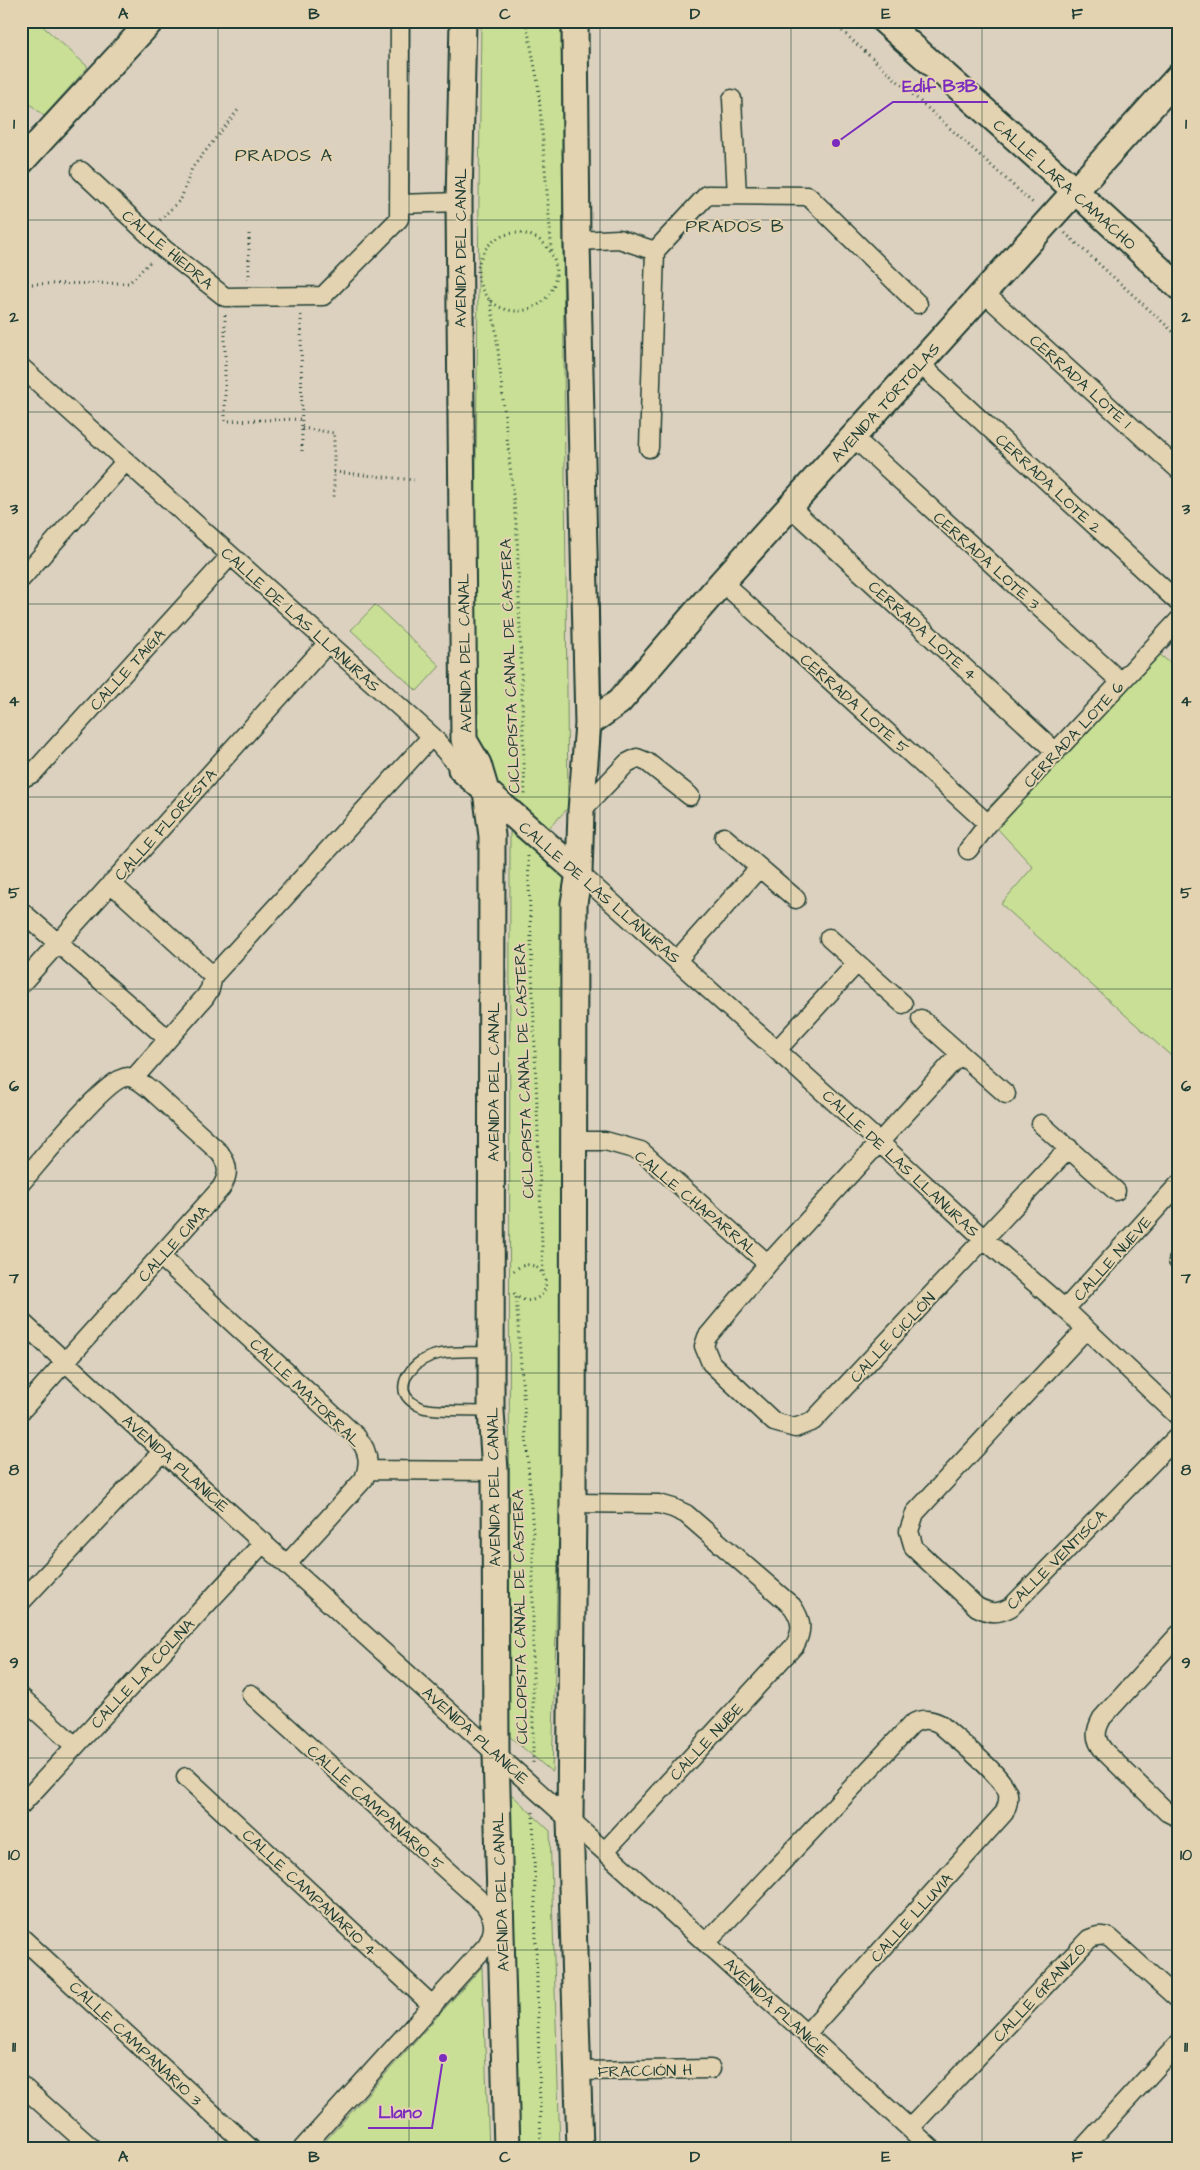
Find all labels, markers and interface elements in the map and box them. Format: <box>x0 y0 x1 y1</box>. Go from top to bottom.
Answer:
text: A <box>118 3 129 25</box>
text: B <box>308 3 320 25</box>
text: C <box>499 3 511 25</box>
text: D <box>690 3 701 25</box>
text: E <box>881 3 891 25</box>
text: F <box>1071 3 1083 25</box>
callout: Edif B3B <box>893 69 988 102</box>
text: Edif B3B <box>902 74 978 99</box>
text: 1 <box>13 113 16 135</box>
text: 1 <box>1185 113 1188 135</box>
street label: CALLE LARA CAMACHO <box>988 114 1141 255</box>
district label: PRADOS A <box>235 143 333 168</box>
street label: AVENIDA DEL CANAL <box>450 168 472 328</box>
street label: CALLE HIEDRA <box>117 205 218 295</box>
district label: PRADOS B <box>685 214 785 239</box>
text: 2 <box>8 306 19 328</box>
text: 2 <box>1180 306 1191 328</box>
street label: CERRADA LOTE 1 <box>1024 330 1136 434</box>
street label: AVENIDA TÓRTOLAS <box>826 338 945 467</box>
street label: CERRADA LOTE 2 <box>990 429 1106 539</box>
text: 3 <box>9 498 19 520</box>
text: 3 <box>1181 498 1191 520</box>
street label: CERRADA LOTE 3 <box>928 507 1044 615</box>
street label: CICLOPISTA CANAL DE CASTERA <box>495 538 525 794</box>
street label: CALLE DE LAS LLANURAS <box>216 542 385 697</box>
street label: AVENIDA DEL CANAL <box>453 573 477 733</box>
street label: CERRADA LOTE 4 <box>863 576 982 686</box>
street label: CALLE TAIGA <box>85 624 171 716</box>
street label: CERRADA LOTE 5 <box>795 649 914 759</box>
street label: CERRADA LOTE 6 <box>1018 677 1129 793</box>
text: 4 <box>9 690 20 712</box>
text: 4 <box>1181 690 1192 712</box>
street label: CALLE FLORESTA <box>109 764 222 885</box>
street label: CALLE DE LAS LLANURAS <box>514 816 685 969</box>
text: 5 <box>8 882 20 904</box>
text: 5 <box>1180 882 1192 904</box>
street label: CICLOPISTA CANAL DE CASTERA <box>509 943 539 1199</box>
street label: AVENIDA DEL CANAL <box>483 1002 505 1162</box>
text: 6 <box>9 1075 19 1097</box>
text: 6 <box>1181 1075 1191 1097</box>
street label: CALLE DE LAS LLANURAS <box>817 1085 984 1242</box>
street label: CALLE CHAPARRAL <box>630 1145 763 1262</box>
street label: CALLE CIMA <box>133 1200 214 1287</box>
street label: CALLE NUEVE <box>1069 1211 1157 1306</box>
text: 7 <box>8 1267 19 1289</box>
text: 7 <box>1180 1267 1191 1289</box>
street label: CALLE CICLÓN <box>845 1288 941 1388</box>
street label: CALLE MATORRAL <box>244 1333 366 1452</box>
street label: AVENIDA DEL CANAL <box>482 1407 506 1567</box>
street label: AVENIDA PLANICIE <box>117 1410 234 1518</box>
text: 8 <box>9 1459 20 1481</box>
text: 8 <box>1181 1459 1192 1481</box>
street label: CICLOPISTA CANAL DE CASTERA <box>507 1489 533 1745</box>
street label: CALLE VENTISCA <box>1002 1505 1112 1615</box>
street label: CALLE LA COLINA <box>86 1614 200 1734</box>
text: 9 <box>9 1652 19 1674</box>
text: 9 <box>1181 1652 1191 1674</box>
street label: AVENIDA PLANICIE <box>417 1682 534 1790</box>
street label: CALLE NUBE <box>665 1697 749 1786</box>
street label: CALLE CAMPANARIO 5 <box>302 1740 449 1876</box>
street label: AVENIDA DEL CANAL <box>487 1812 515 1972</box>
street label: CALLE CAMPANARIO 4 <box>237 1824 382 1961</box>
text: 10 <box>8 1844 20 1866</box>
text: 10 <box>1180 1844 1192 1866</box>
street label: CALLE LLUVIA <box>866 1868 958 1967</box>
street label: CALLE GRANIZO <box>988 1938 1092 2047</box>
street label: AVENIDA PLANICIE <box>719 1953 834 2063</box>
street label: CALLE CAMPANARIO 3 <box>64 1976 207 2111</box>
text: 11 <box>12 2036 17 2058</box>
text: 11 <box>1184 2036 1189 2058</box>
street label: FRACCIÓN H <box>598 2059 693 2083</box>
callout: Llano <box>368 2095 432 2128</box>
text: Llano <box>378 2100 423 2125</box>
text: A <box>118 2146 129 2168</box>
text: B <box>308 2146 320 2168</box>
text: C <box>499 2146 511 2168</box>
text: D <box>690 2146 701 2168</box>
text: E <box>881 2146 891 2168</box>
text: F <box>1071 2146 1083 2168</box>

